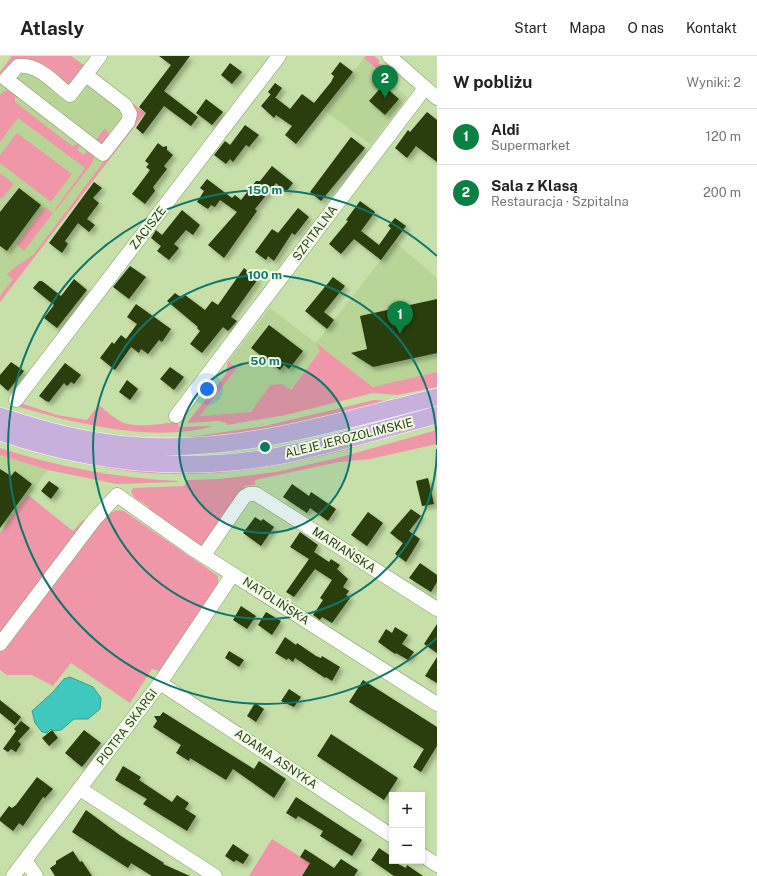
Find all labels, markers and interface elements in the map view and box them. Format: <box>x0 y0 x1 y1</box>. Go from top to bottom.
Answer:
text: Atlasly <box>20 17 84 39</box>
text: Start <box>514 20 547 36</box>
text: Mapa <box>569 20 605 36</box>
text: O nas <box>627 20 664 36</box>
text: Kontakt <box>686 20 737 36</box>
pin: 2 <box>372 65 398 98</box>
text: W pobliżu <box>453 72 532 92</box>
text: Wyniki: 2 <box>687 75 741 90</box>
text: Aldi <box>491 121 520 138</box>
text: 1 <box>463 129 469 144</box>
text: 120 m <box>706 129 741 144</box>
text: Supermarket <box>491 138 570 153</box>
text: Sala z Klasą <box>491 177 578 194</box>
text: 150 m <box>248 183 282 197</box>
text: 2 <box>462 185 470 200</box>
text: 200 m <box>703 185 741 200</box>
text: Restauracja · Szpitalna <box>491 194 629 209</box>
street label: SZPITALNA <box>290 202 341 263</box>
street label: ZACISZE <box>127 204 169 252</box>
text: 100 m <box>248 268 282 282</box>
pin: 1 <box>387 301 413 334</box>
text: 50 m <box>250 354 280 368</box>
your location <box>197 379 217 399</box>
street label: ALEJE JEROZOLIMSKIE <box>284 415 414 461</box>
centre of rings <box>258 440 272 454</box>
street label: MARIAŃSKA <box>310 524 379 576</box>
street label: NATOLIŃSKA <box>240 574 312 628</box>
street label: PIOTRA SKARGI <box>94 686 160 768</box>
street label: ADAMA ASNYKA <box>232 726 320 792</box>
map controls <box>389 792 425 864</box>
button: + <box>389 792 425 828</box>
button: − <box>389 828 425 864</box>

